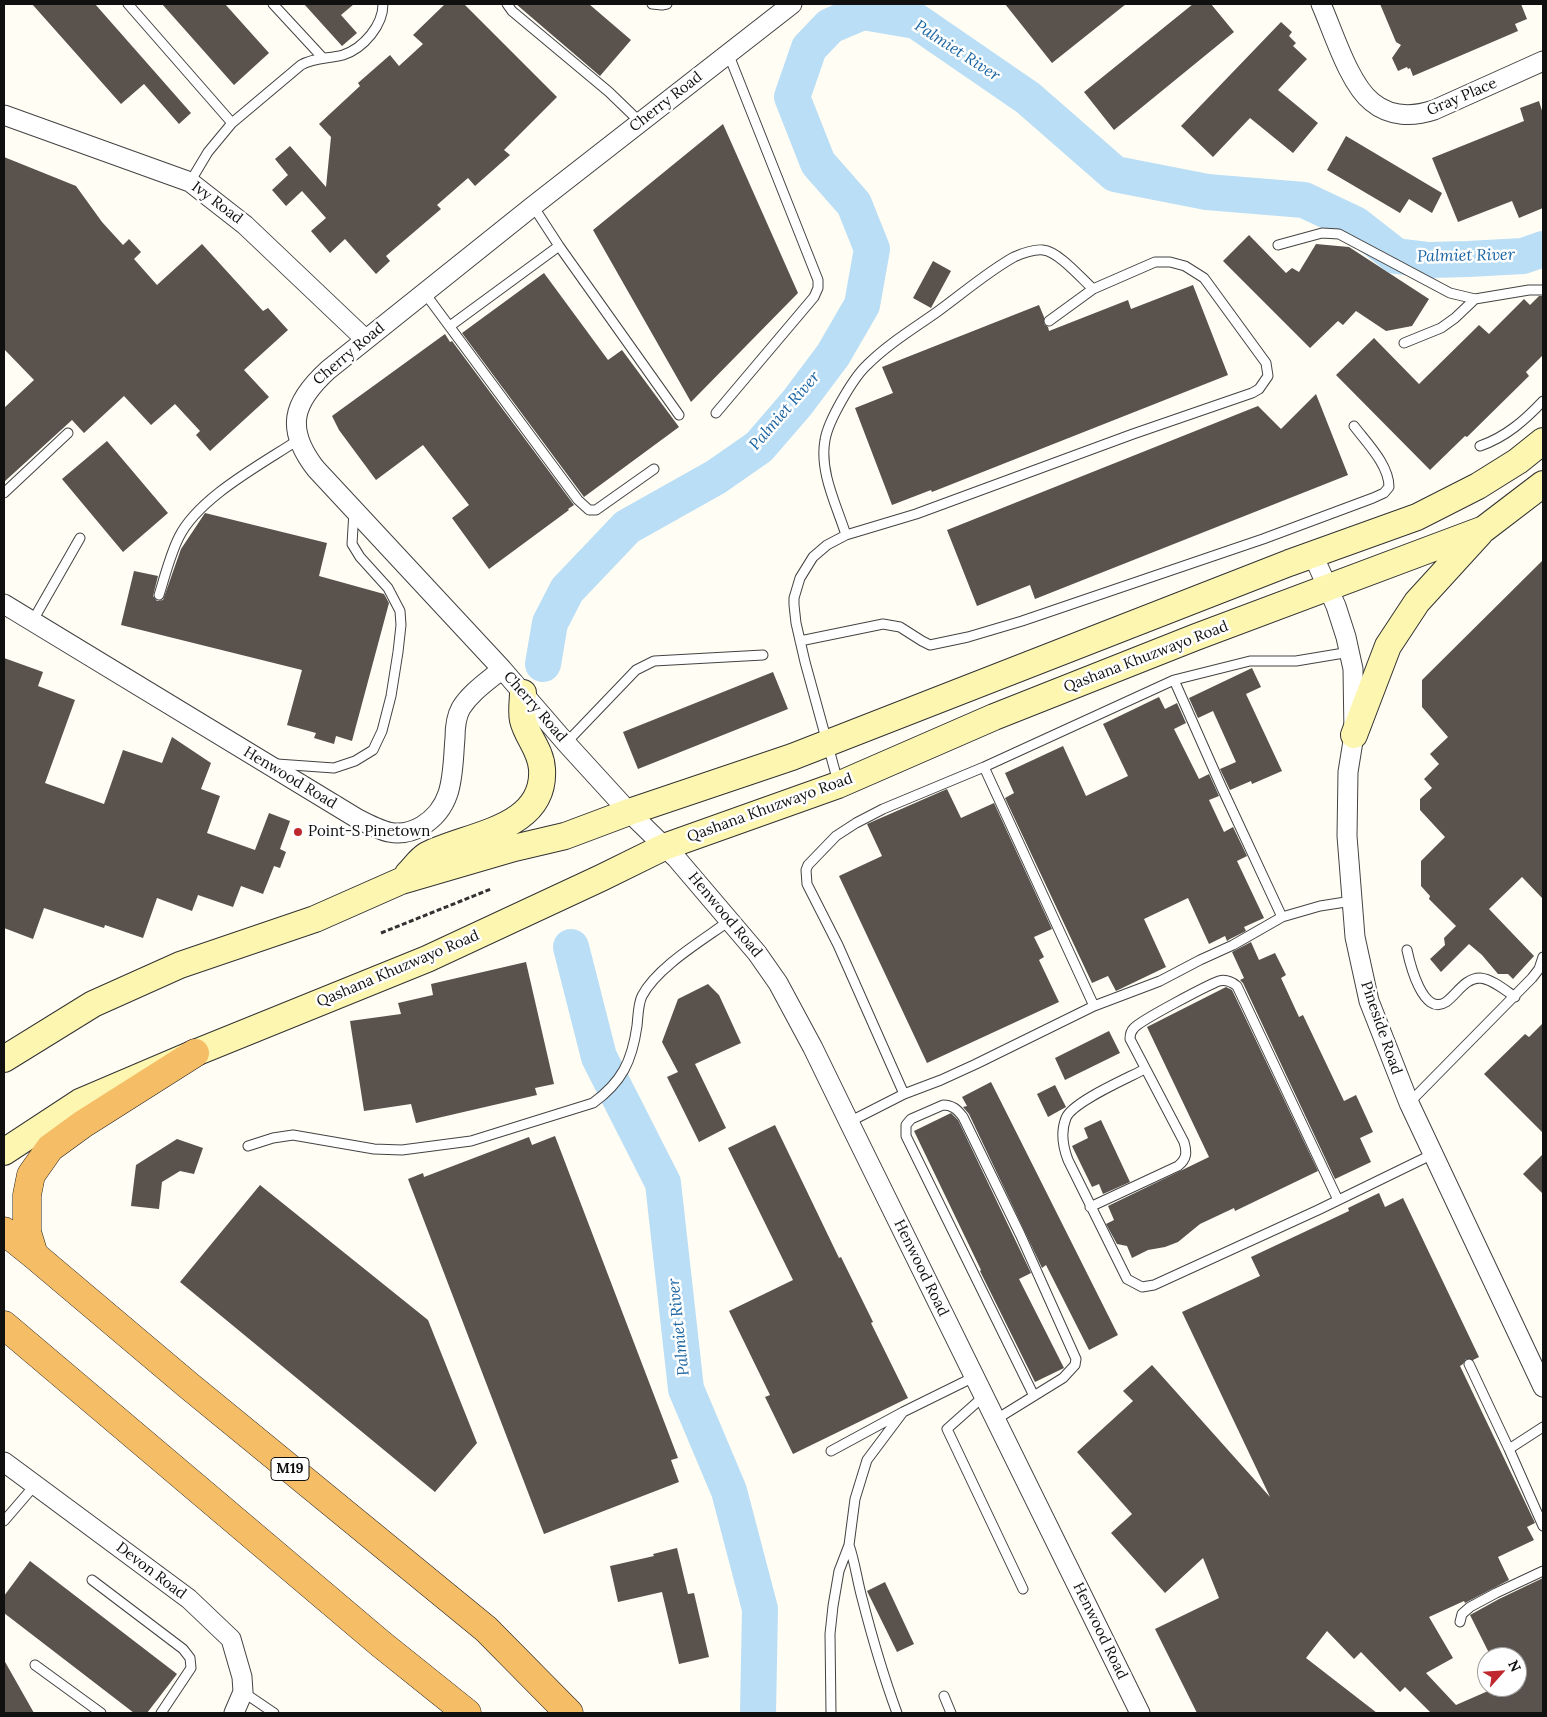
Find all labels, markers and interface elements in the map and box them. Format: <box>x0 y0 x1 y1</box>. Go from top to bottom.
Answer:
water label: Palmiet River <box>911 16 1003 86</box>
street label: Cherry Road <box>626 68 706 136</box>
street label: Gray Place <box>1424 74 1500 120</box>
street label: Ivy Road <box>188 178 246 228</box>
water label: Palmiet River <box>1417 246 1515 266</box>
street label: Cherry Road <box>310 319 388 389</box>
water label: Palmiet River <box>746 368 824 454</box>
street label: Qashana Khuzwayo Road <box>1061 617 1231 697</box>
street label: Cherry Road <box>500 668 570 746</box>
street label: Henwood Road <box>240 743 340 813</box>
street label: Qashana Khuzwayo Road <box>685 770 855 846</box>
place label: Point-S Pinetown <box>308 823 430 841</box>
marker: Point-S Pinetown <box>292 826 304 838</box>
street label: Henwood Road <box>684 869 766 961</box>
street label: Qashana Khuzwayo Road <box>314 927 482 1011</box>
street label: Pineside Road <box>1357 979 1405 1077</box>
street label: Henwood Road <box>890 1217 952 1319</box>
water label: Palmiet River <box>664 1277 694 1377</box>
road number: M19 <box>271 1458 309 1480</box>
street label: Devon Road <box>112 1539 190 1603</box>
street label: Henwood Road <box>1069 1580 1131 1682</box>
north arrow <box>1477 1647 1527 1697</box>
text: N <box>1504 1657 1525 1675</box>

